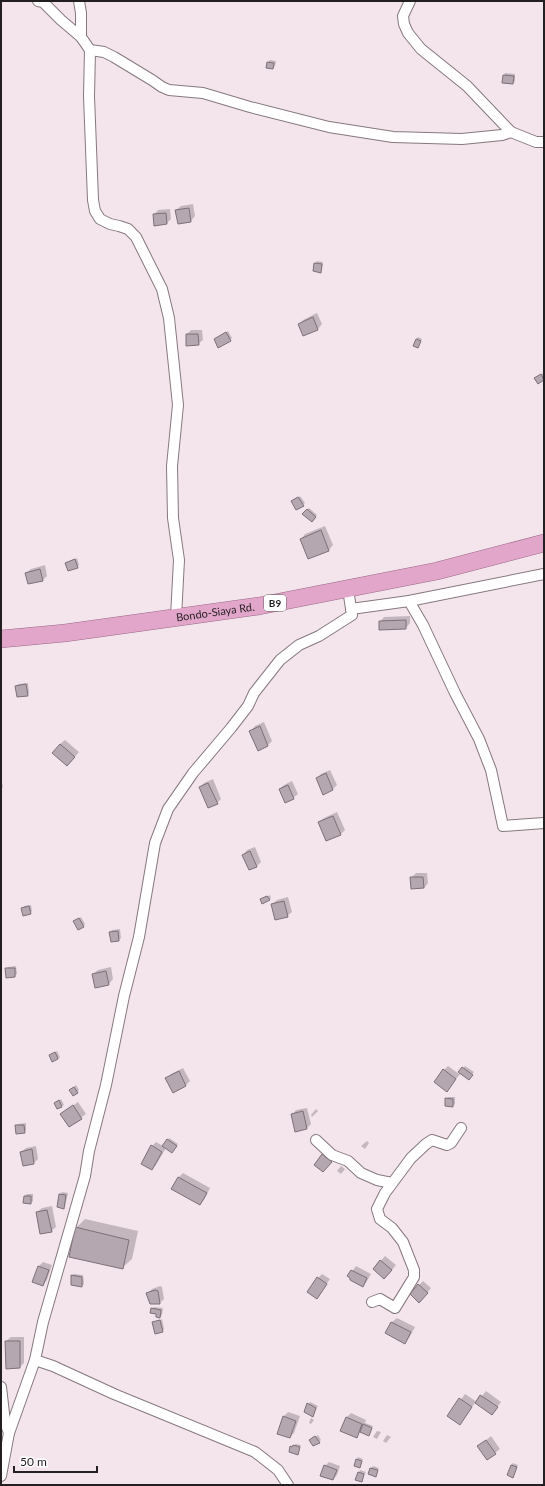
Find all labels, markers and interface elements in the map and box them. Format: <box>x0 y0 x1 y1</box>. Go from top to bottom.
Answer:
road number: B9 <box>264 595 286 611</box>
street label: Bondo-Siaya Rd. <box>175 600 255 623</box>
scale bar <box>14 1448 97 1474</box>
text: 50 m <box>20 1454 47 1469</box>

